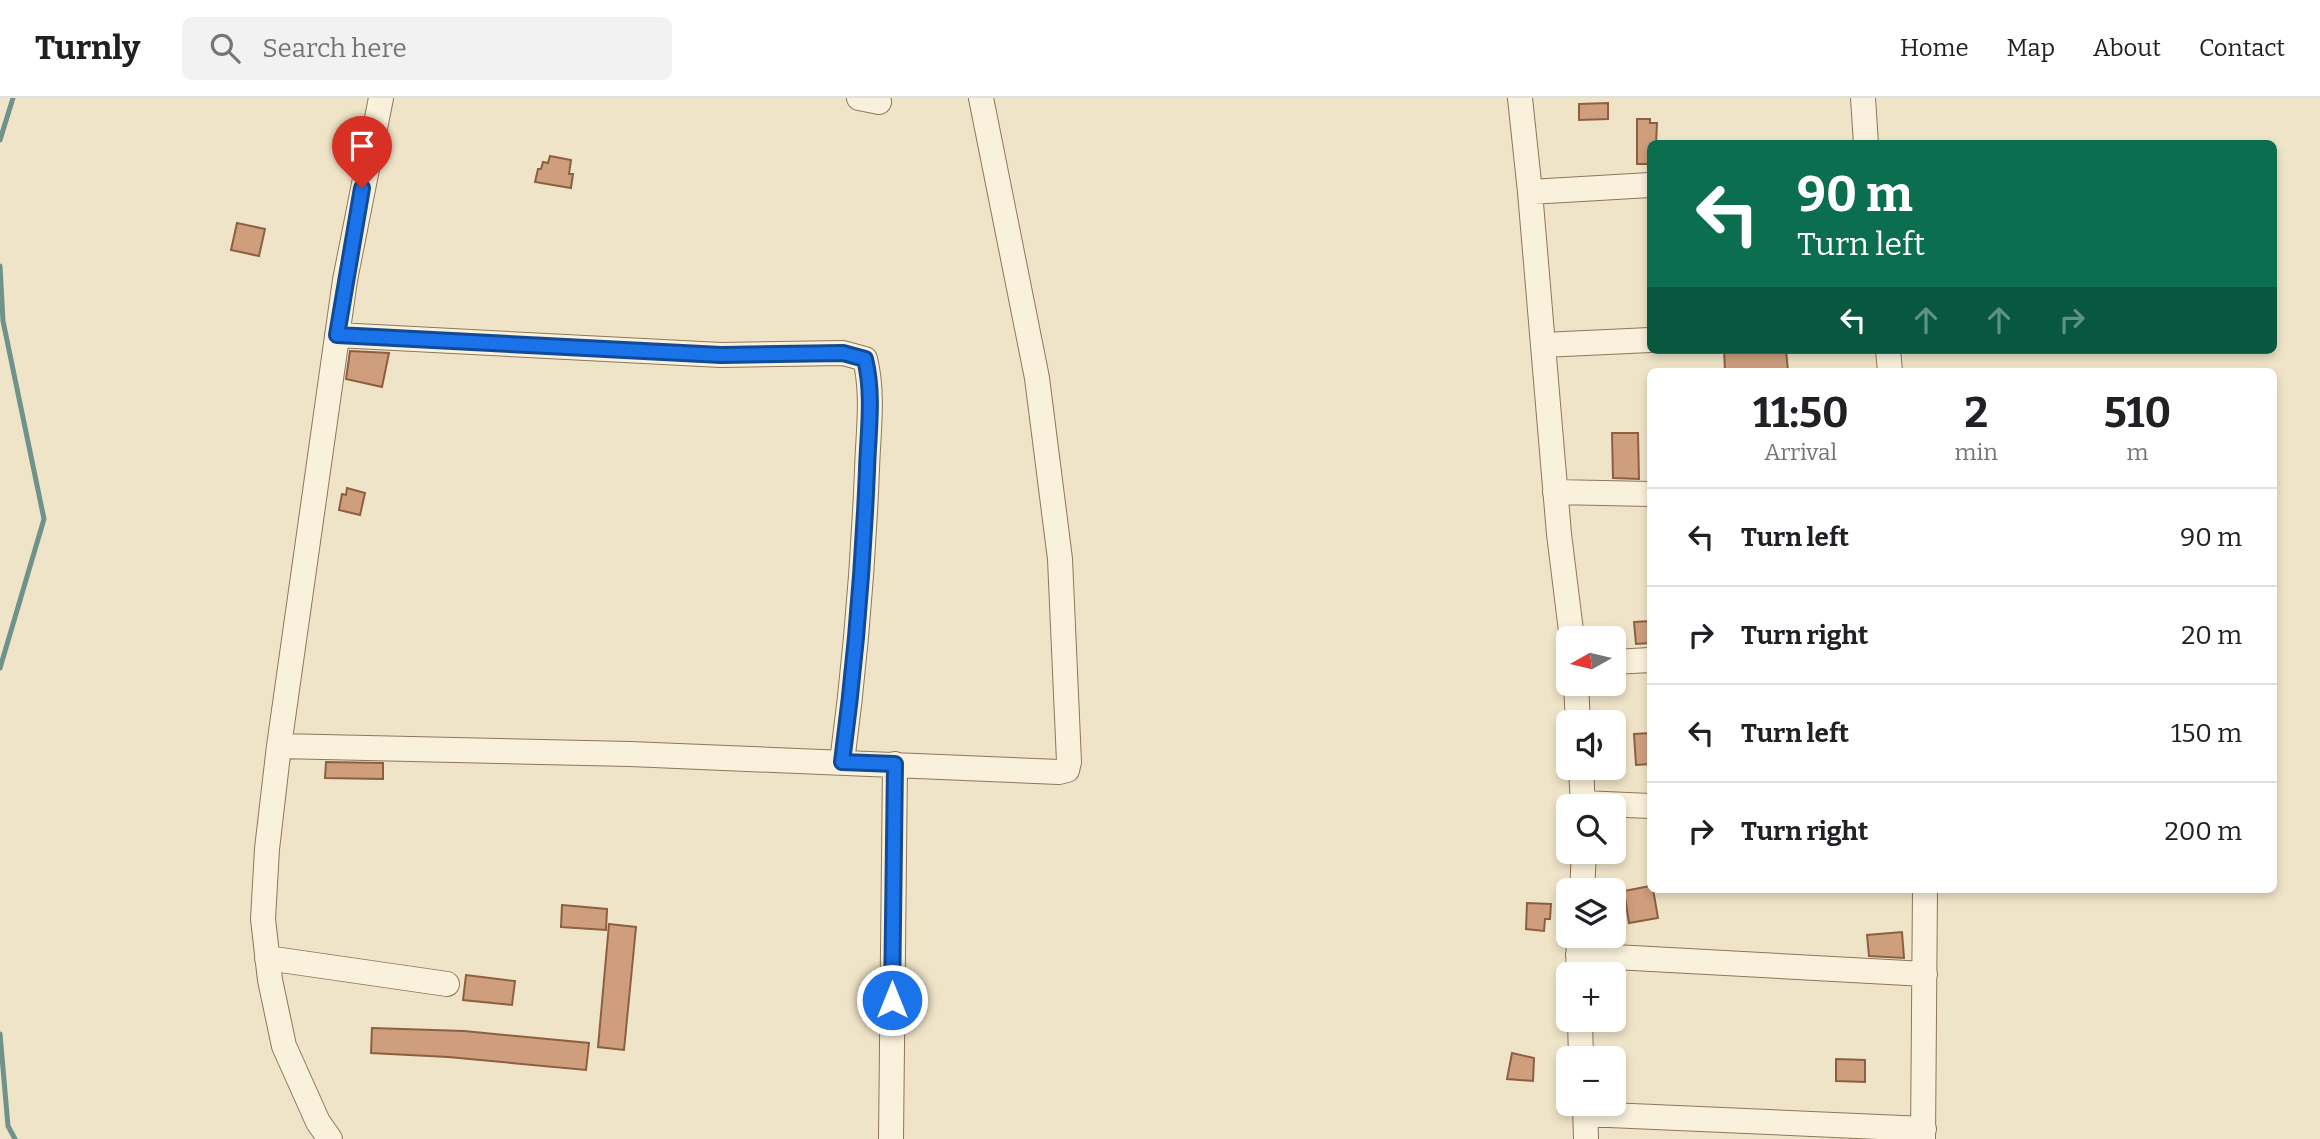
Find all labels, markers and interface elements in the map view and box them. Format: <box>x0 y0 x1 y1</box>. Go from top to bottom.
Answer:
search box <box>182 17 672 80</box>
text: Turnly <box>35 28 140 68</box>
icon: search <box>206 29 244 67</box>
text: Search here <box>262 33 407 64</box>
text: Home <box>1900 34 1969 62</box>
text: Map <box>2007 34 2055 62</box>
text: About <box>2093 34 2161 62</box>
text: Contact <box>2199 34 2285 62</box>
pin <box>332 116 392 188</box>
icon: arrive <box>343 127 381 165</box>
text: 90 m <box>1797 165 1913 224</box>
icon: left <box>1682 168 1773 259</box>
text: Turn left <box>1797 225 1925 263</box>
icon: left <box>1834 301 1872 339</box>
icon: ahead <box>1907 301 1945 339</box>
icon: ahead <box>1980 301 2018 339</box>
icon: right <box>2053 301 2091 339</box>
text: 11:50 <box>1753 388 1849 438</box>
text: 2 <box>1964 388 1988 438</box>
text: 510 <box>2104 388 2171 438</box>
text: Arrival <box>1764 438 1837 466</box>
text: min <box>1955 438 1998 466</box>
text: m <box>2126 438 2148 466</box>
icon: left <box>1682 518 1720 556</box>
text: Turn left <box>1741 522 1849 553</box>
text: 90 m <box>2180 522 2242 553</box>
icon: right <box>1682 616 1720 654</box>
text: Turn right <box>1741 620 1868 651</box>
text: 20 m <box>2181 620 2242 651</box>
north arrow <box>1556 626 1626 696</box>
map controls <box>1556 626 1626 1116</box>
button: sound <box>1556 710 1626 780</box>
icon: left <box>1682 714 1720 752</box>
text: Turn left <box>1741 718 1849 749</box>
text: 150 m <box>2171 718 2242 749</box>
button: search <box>1556 794 1626 864</box>
icon: right <box>1682 812 1720 850</box>
text: Turn right <box>1741 816 1868 847</box>
text: 200 m <box>2165 816 2242 847</box>
button: layers <box>1556 878 1626 948</box>
button: + <box>1556 962 1626 1032</box>
position arrow <box>855 963 929 1037</box>
button: − <box>1556 1046 1626 1116</box>

